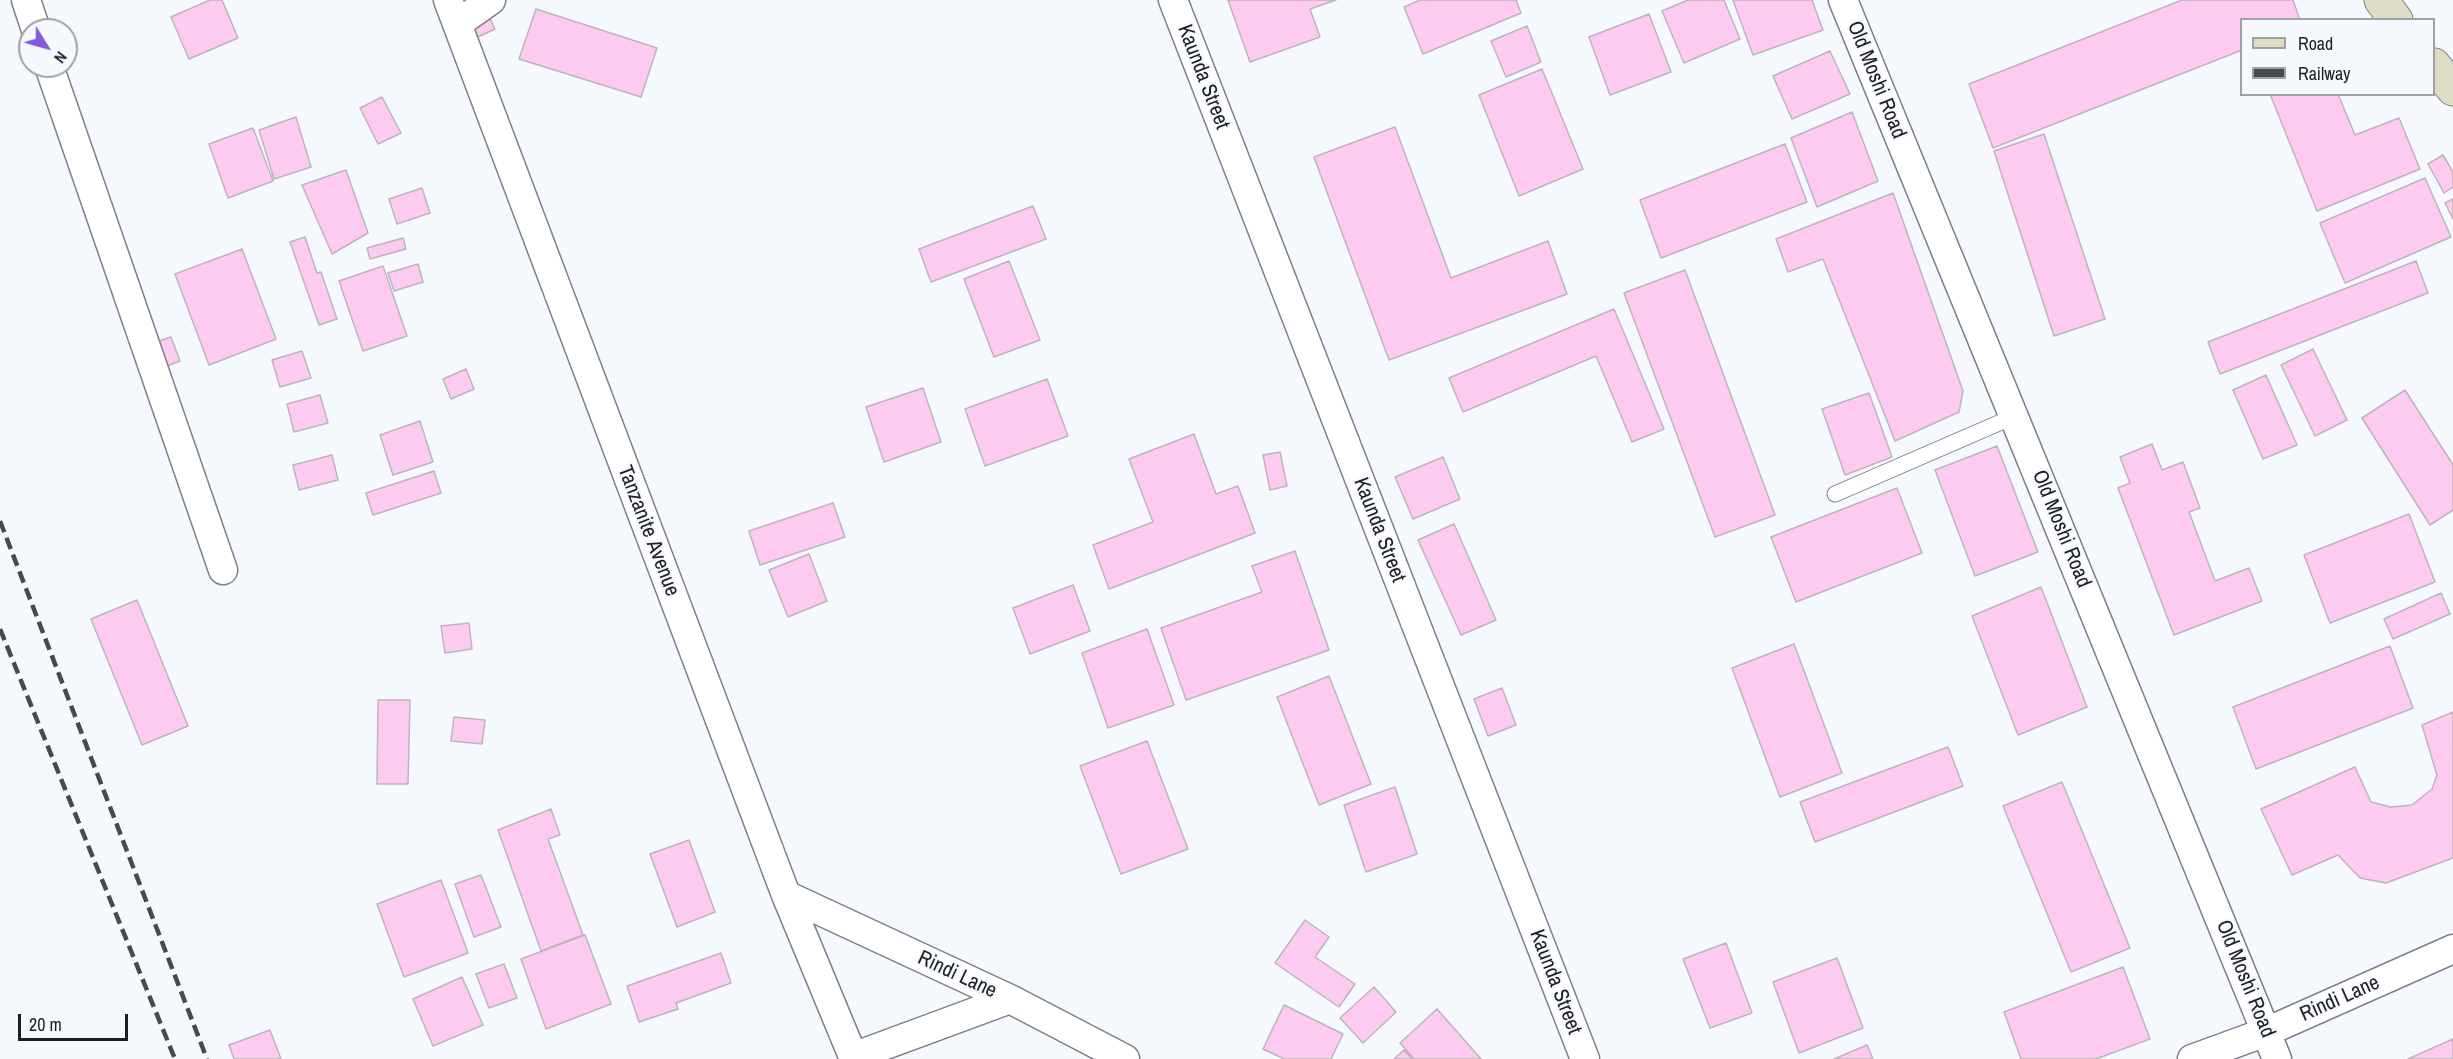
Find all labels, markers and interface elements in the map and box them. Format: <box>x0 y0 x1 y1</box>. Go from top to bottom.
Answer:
north arrow <box>18 18 78 78</box>
street label: Old Moshi Road <box>1841 18 1911 142</box>
legend <box>2240 18 2435 96</box>
street label: Kaunda Street <box>1172 21 1234 133</box>
text: Road <box>2298 31 2333 56</box>
text: N <box>49 47 72 68</box>
text: Railway <box>2298 61 2351 86</box>
street label: Tanzanite Avenue <box>612 462 684 600</box>
street label: Old Moshi Road <box>2026 467 2096 591</box>
street label: Kaunda Street <box>1348 474 1410 586</box>
street label: Old Moshi Road <box>2210 917 2280 1041</box>
street label: Kaunda Street <box>1524 926 1586 1038</box>
street label: Rindi Lane <box>913 946 1001 1004</box>
street label: Rindi Lane <box>2296 970 2384 1028</box>
scale bar <box>21 1002 130 1040</box>
text: 20 m <box>29 1012 62 1037</box>

